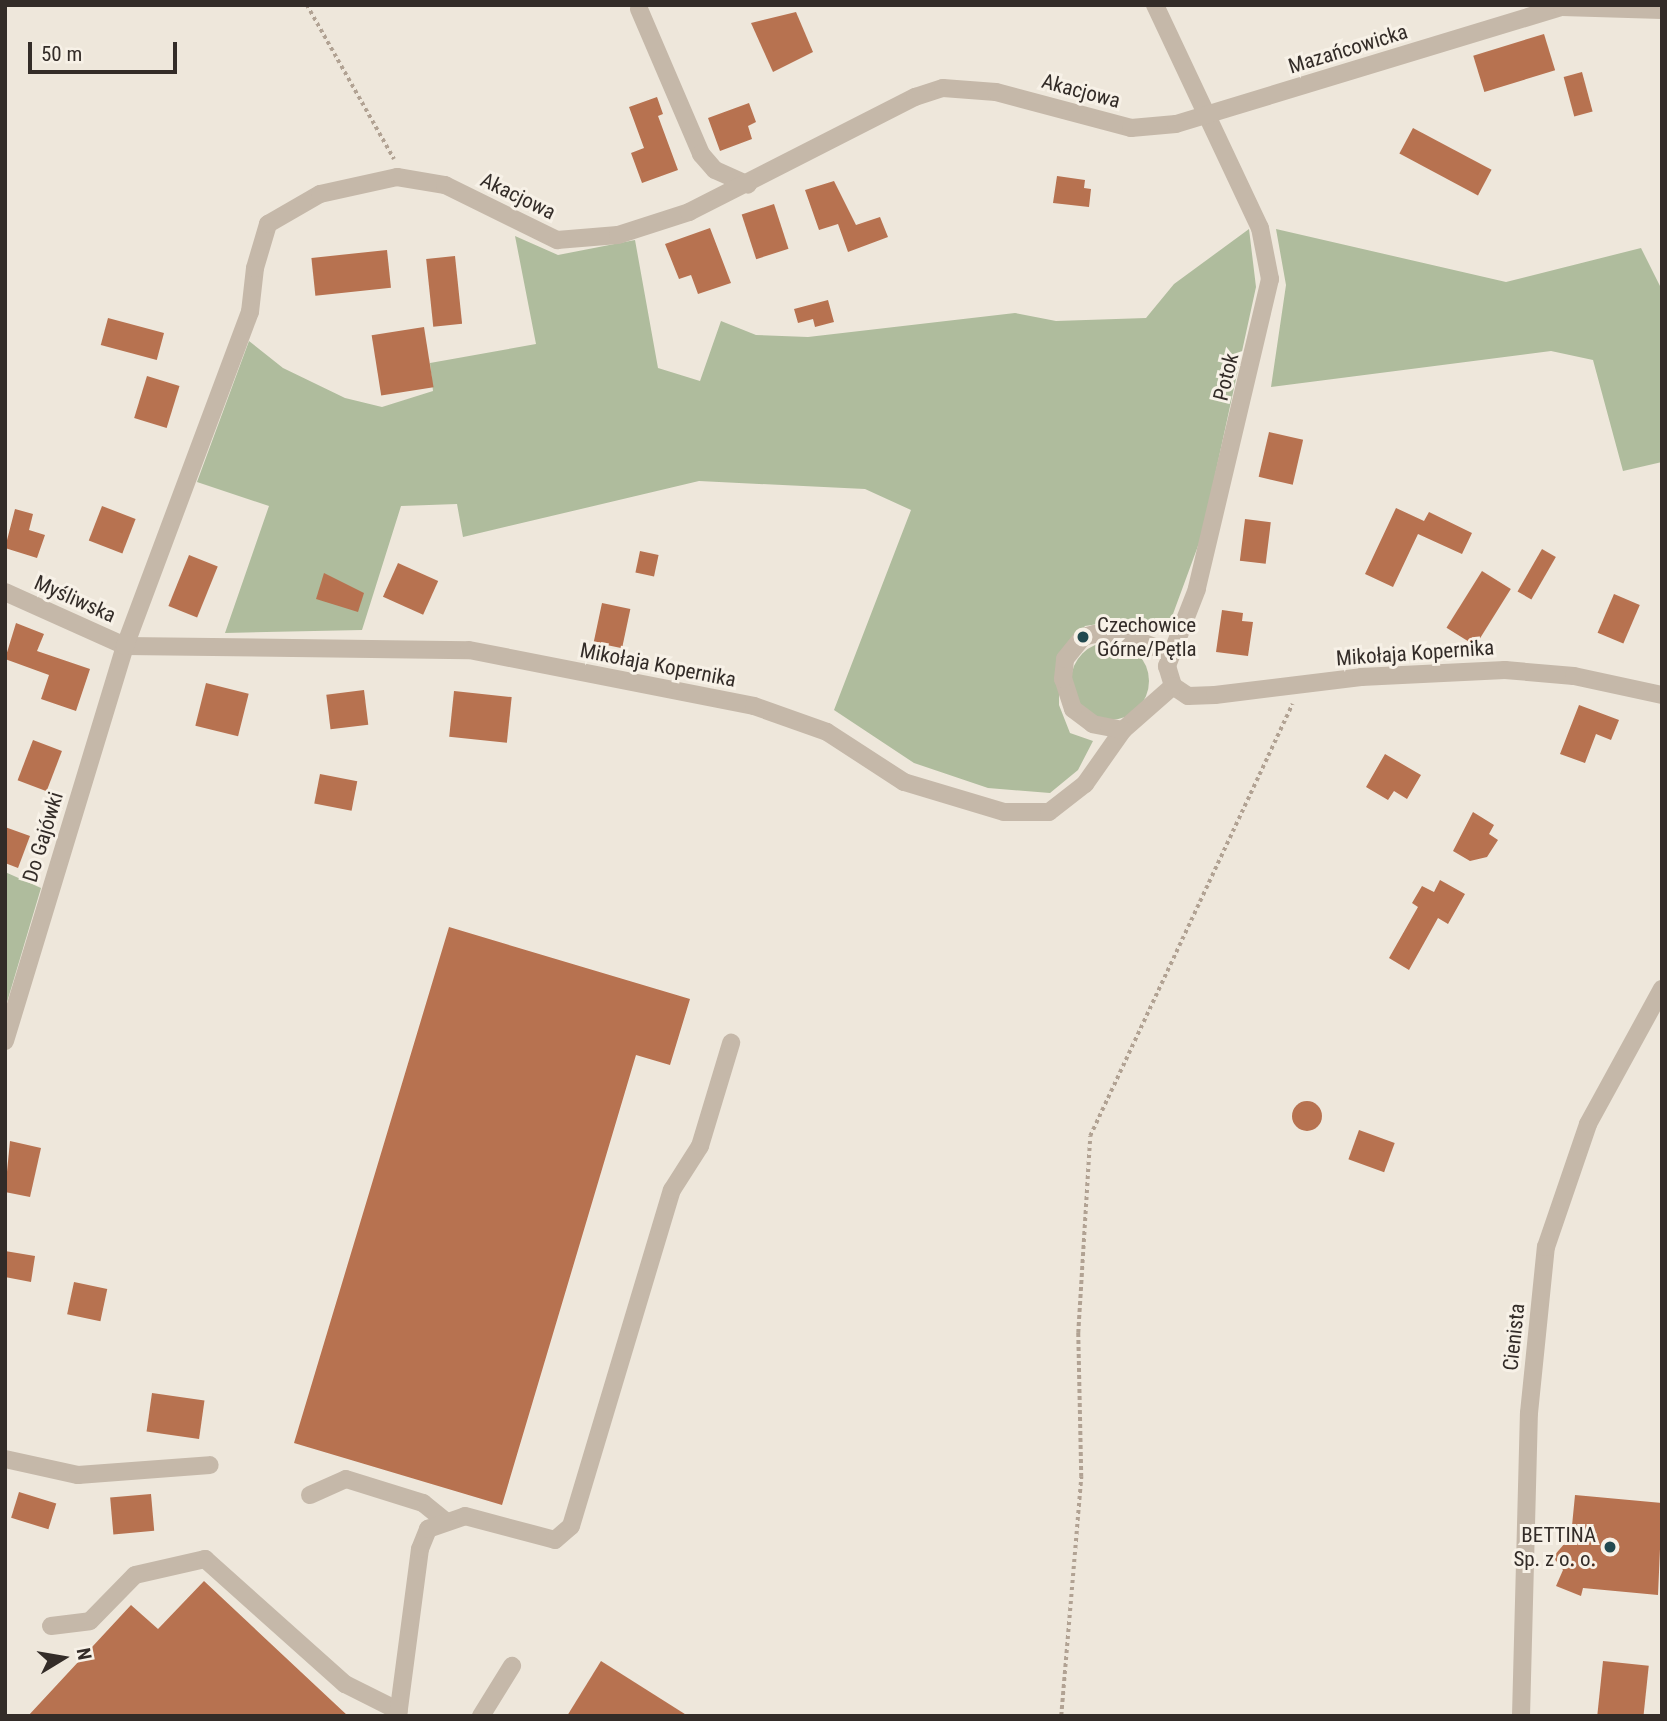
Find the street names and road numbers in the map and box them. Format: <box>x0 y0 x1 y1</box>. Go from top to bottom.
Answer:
street label: Mazańcowicka <box>1285 19 1411 79</box>
street label: Akacjowa <box>1039 68 1123 114</box>
street label: Akacjowa <box>476 167 560 225</box>
street label: Potok <box>1208 351 1244 403</box>
street label: Myśliwska <box>30 570 120 628</box>
street label: Mikołaja Kopernika <box>1335 635 1495 671</box>
street label: Mikołaja Kopernika <box>578 638 738 692</box>
street label: Do Gajówki <box>17 789 69 885</box>
street label: Cienista <box>1498 1302 1530 1372</box>

